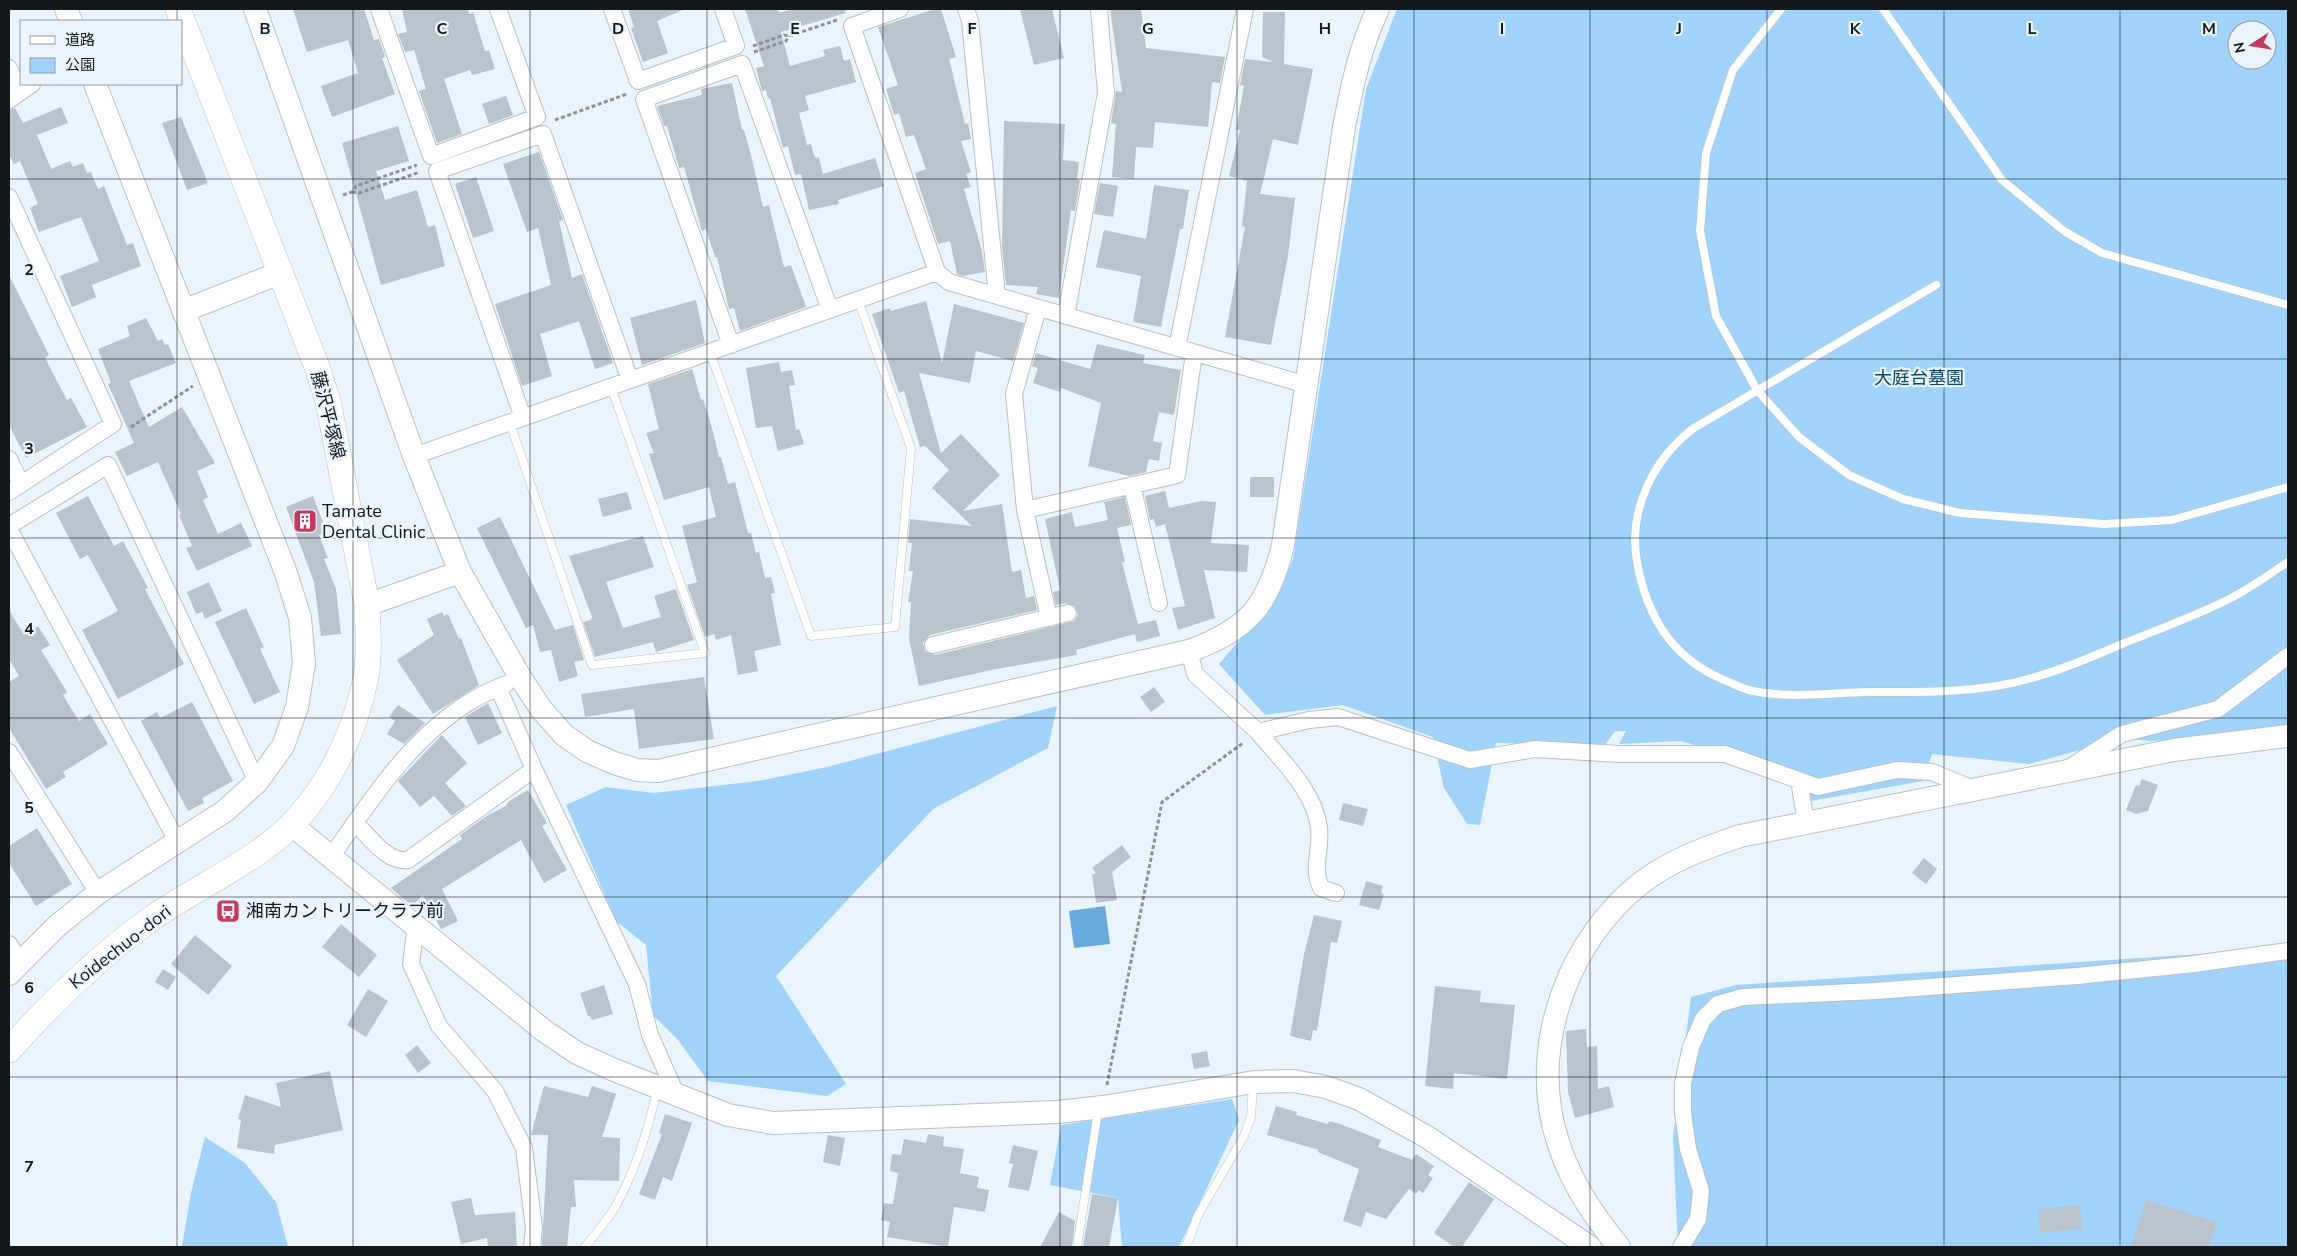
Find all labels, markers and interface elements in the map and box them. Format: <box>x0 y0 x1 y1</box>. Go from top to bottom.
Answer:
text: B <box>259 18 271 40</box>
text: C <box>437 18 448 40</box>
text: D <box>612 18 624 40</box>
text: E <box>790 18 800 40</box>
text: F <box>968 18 977 40</box>
text: G <box>1142 18 1154 40</box>
text: H <box>1319 18 1331 40</box>
text: I <box>1500 18 1504 40</box>
text: J <box>1675 18 1682 40</box>
text: K <box>1850 18 1862 40</box>
text: L <box>2028 18 2037 40</box>
text: M <box>2202 18 2216 40</box>
legend <box>20 20 182 85</box>
north arrow <box>2227 20 2277 70</box>
text: 道路 <box>65 30 95 50</box>
text: N <box>2229 40 2250 55</box>
text: 公園 <box>65 55 95 75</box>
text: 2 <box>24 259 34 281</box>
park label: 大庭台墓園 <box>1874 366 1964 390</box>
street label: 藤沢平塚線 <box>305 368 351 462</box>
text: 3 <box>24 438 34 460</box>
place label: Tamate Dental Clinic <box>322 499 425 544</box>
building icon: Tamate Dental Clinic <box>292 508 318 534</box>
text: 4 <box>24 618 34 640</box>
text: 5 <box>24 797 34 819</box>
bus stop icon: 湘南カントリークラブ前 <box>215 898 241 924</box>
place label: 湘南カントリークラブ前 <box>246 899 444 923</box>
street label: Koidechuo-dori <box>64 900 176 994</box>
text: 6 <box>24 977 34 999</box>
text: 7 <box>24 1156 34 1178</box>

